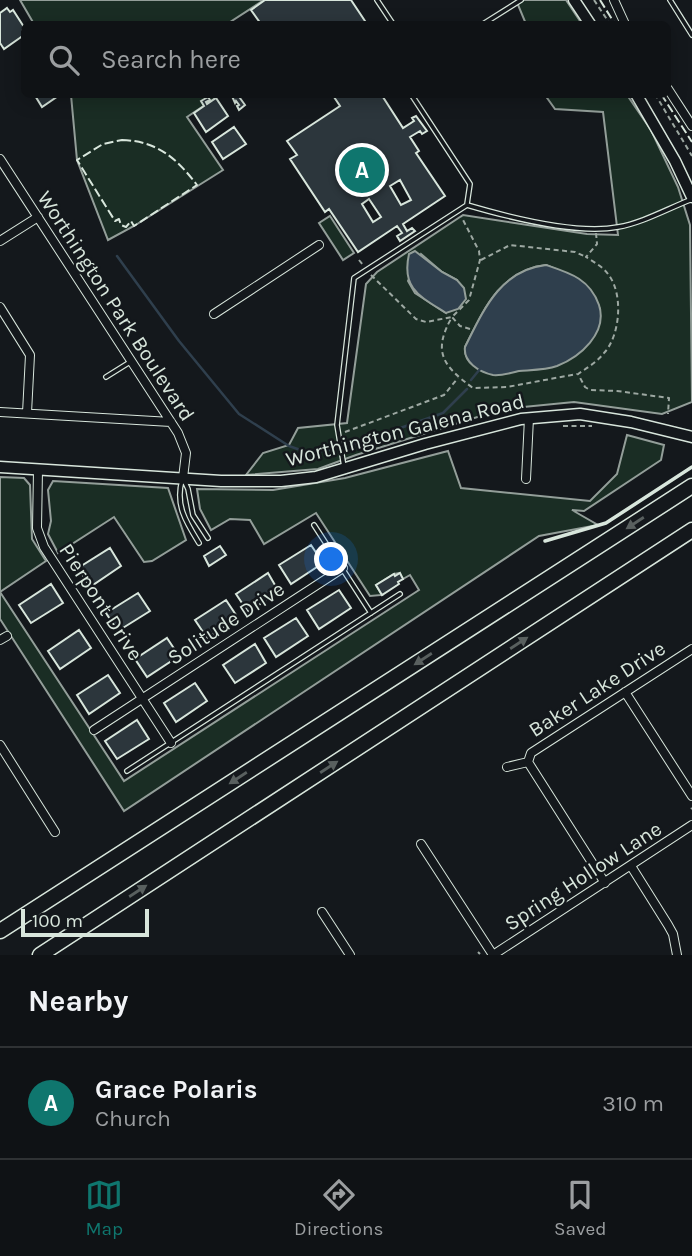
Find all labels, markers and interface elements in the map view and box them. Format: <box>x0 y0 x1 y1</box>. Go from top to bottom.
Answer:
search box <box>21 21 671 98</box>
icon: search <box>45 41 83 79</box>
text: Search here <box>101 44 241 75</box>
pin: A <box>339 144 385 196</box>
street label: Worthington Park Boulevard <box>33 187 199 425</box>
street label: Worthington Galena Road <box>283 389 527 471</box>
one-way arrow <box>625 516 644 529</box>
street label: Pierpont Drive <box>54 539 148 665</box>
your location <box>314 542 348 576</box>
street label: Solitude Drive <box>163 576 289 670</box>
street label: Baker Lake Drive <box>524 636 670 742</box>
one-way arrow <box>510 637 529 650</box>
one-way arrow <box>413 652 432 665</box>
one-way arrow <box>319 761 339 774</box>
one-way arrow <box>228 771 248 784</box>
street label: Spring Hollow Lane <box>500 816 666 936</box>
one-way arrow <box>128 885 148 898</box>
scale bar <box>21 906 149 938</box>
text: 100 m <box>32 910 83 932</box>
text: Nearby <box>28 983 128 1019</box>
text: Grace Polaris <box>95 1074 258 1105</box>
text: A <box>44 1090 58 1117</box>
text: 310 m <box>602 1090 664 1117</box>
text: Church <box>95 1105 171 1132</box>
tab: Map <box>85 1176 123 1240</box>
tab: Directions <box>294 1176 383 1240</box>
tab: Saved <box>554 1176 607 1240</box>

